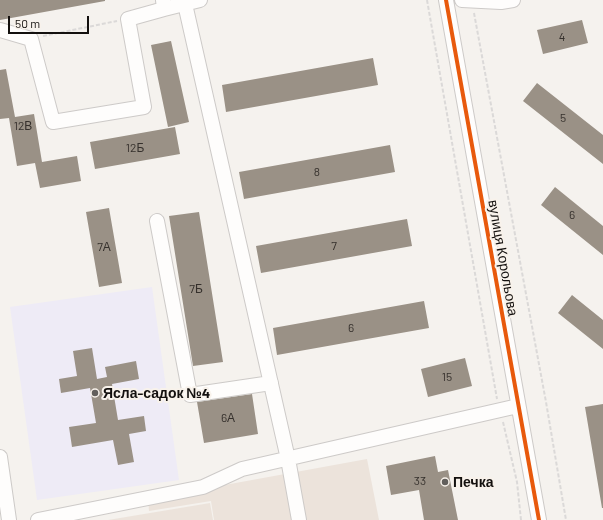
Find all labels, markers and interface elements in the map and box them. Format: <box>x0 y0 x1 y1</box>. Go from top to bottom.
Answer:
scale bar <box>10 8 91 34</box>
text: 50 m <box>15 16 40 30</box>
house number: 4 <box>559 30 565 44</box>
house number: 5 <box>560 111 566 125</box>
house number: 12В <box>14 119 32 133</box>
house number: 12Б <box>126 141 144 155</box>
house number: 8 <box>314 165 320 179</box>
street label: вулиця Корольова <box>485 199 521 317</box>
house number: 6 <box>569 208 575 222</box>
house number: 7 <box>331 239 337 253</box>
house number: 7А <box>97 240 111 254</box>
house number: 7Б <box>189 282 203 296</box>
house number: 6 <box>348 321 354 335</box>
house number: 15 <box>442 370 452 384</box>
place label: Ясла-садок №4 <box>103 385 210 401</box>
marker: Ясла-садок №4 <box>90 388 100 398</box>
house number: 6А <box>221 411 235 425</box>
house number: 33 <box>414 474 426 488</box>
place label: Печка <box>453 474 493 490</box>
marker: Печка <box>440 477 450 487</box>

